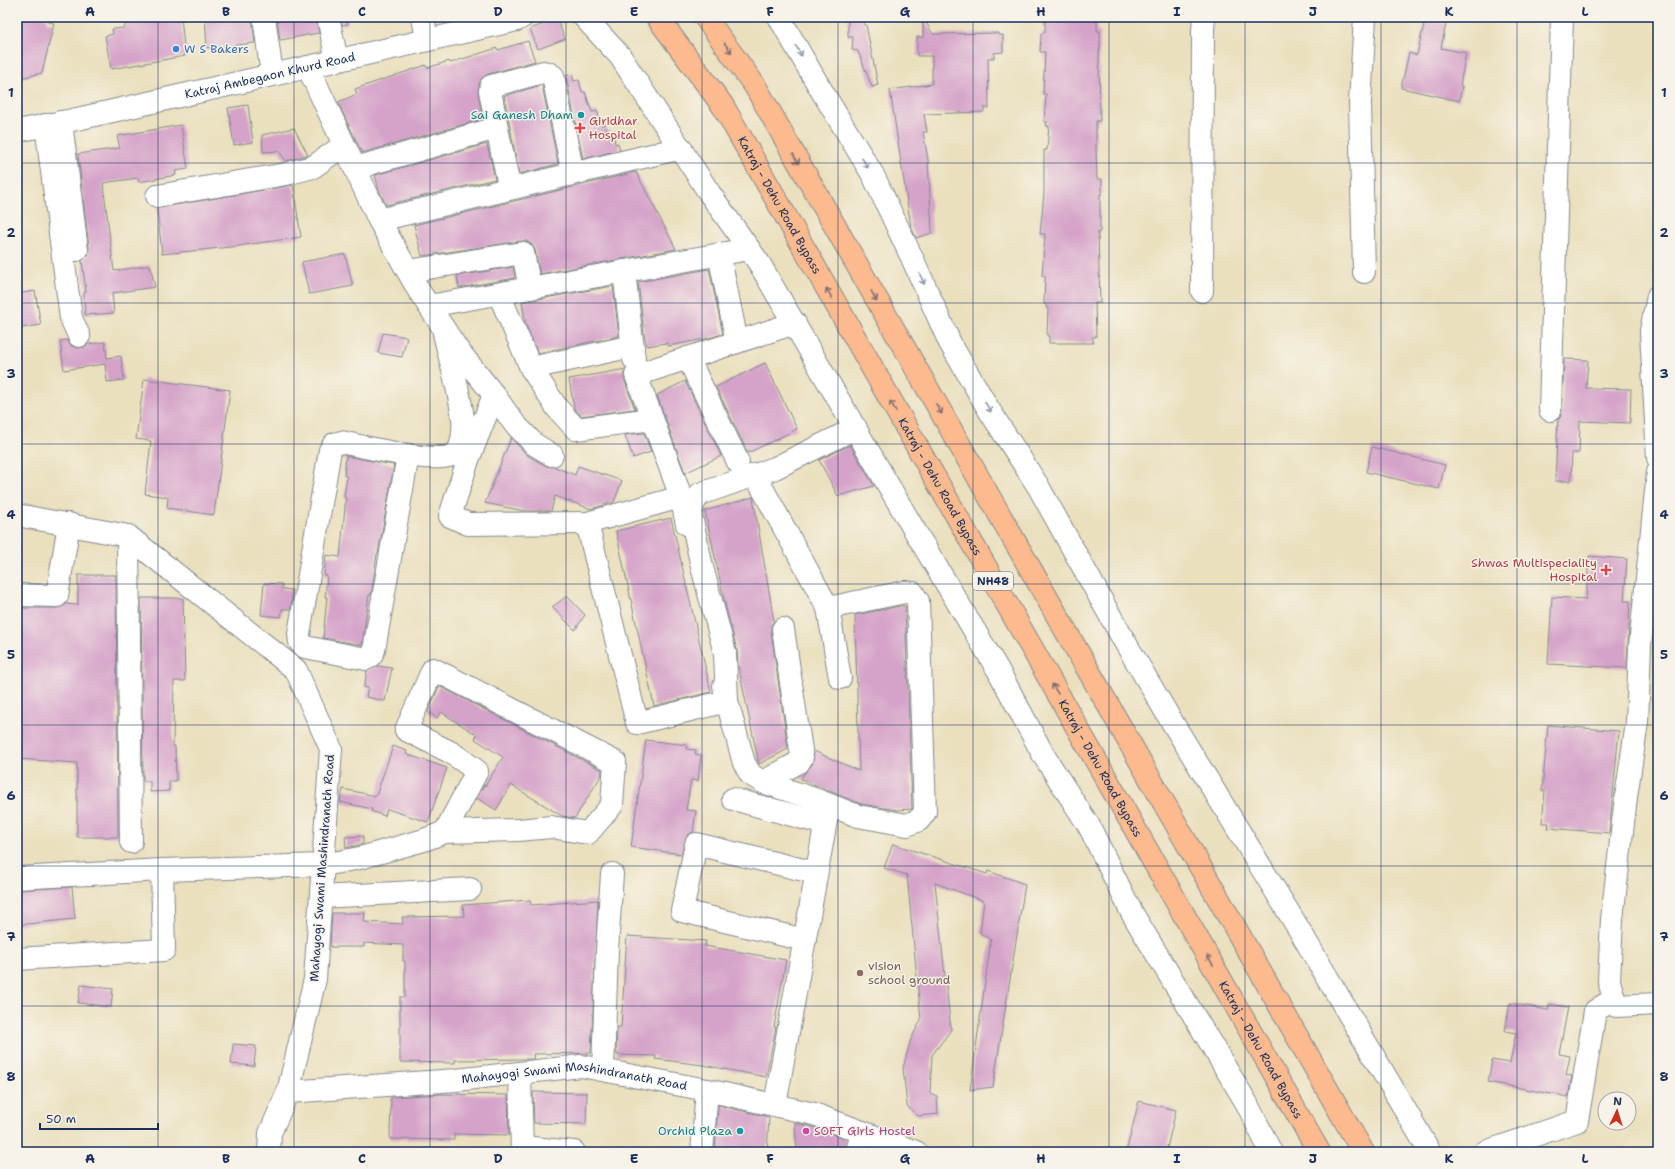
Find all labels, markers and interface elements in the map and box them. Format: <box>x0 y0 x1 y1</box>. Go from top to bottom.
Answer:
text: A <box>85 3 95 20</box>
text: B <box>222 3 230 20</box>
text: C <box>358 3 366 20</box>
text: D <box>493 3 503 20</box>
text: E <box>630 3 639 20</box>
text: F <box>766 3 774 20</box>
text: G <box>900 3 911 20</box>
text: H <box>1036 3 1046 20</box>
text: I <box>1173 3 1181 20</box>
text: J <box>1309 3 1317 20</box>
text: K <box>1445 3 1454 20</box>
text: L <box>1581 3 1589 20</box>
place label: W S Bakers <box>184 41 249 57</box>
one-way arrow <box>724 43 732 54</box>
marker: W S Bakers <box>171 44 181 54</box>
one-way arrow <box>795 45 803 57</box>
street label: Katraj Ambegaon Khurd Road <box>183 49 357 103</box>
text: 1 <box>8 84 14 101</box>
text: 1 <box>1661 84 1667 101</box>
place label: Sai Ganesh Dham <box>471 107 573 123</box>
marker: Sai Ganesh Dham <box>576 110 586 120</box>
place label: Giridhar Hospital <box>589 113 638 143</box>
marker: Giridhar Hospital <box>574 122 586 134</box>
street label: Katraj - Dehu Road Bypass <box>734 133 825 277</box>
one-way arrow <box>793 153 801 165</box>
one-way arrow <box>861 157 869 168</box>
text: 2 <box>6 224 16 241</box>
text: 2 <box>1659 224 1669 241</box>
one-way arrow <box>919 273 926 285</box>
one-way arrow <box>825 287 832 299</box>
one-way arrow <box>871 290 879 302</box>
text: 3 <box>6 365 16 382</box>
text: 3 <box>1659 365 1669 382</box>
one-way arrow <box>889 400 897 412</box>
one-way arrow <box>985 401 993 413</box>
one-way arrow <box>935 403 943 415</box>
street label: Katraj - Dehu Road Bypass <box>894 415 986 559</box>
text: 4 <box>6 506 16 523</box>
text: 4 <box>1659 506 1669 523</box>
place label: Shwas Multispeciality Hospital <box>1471 555 1597 585</box>
marker: Shwas Multispeciality Hospital <box>1600 564 1612 576</box>
road number: NH48 <box>973 572 1013 590</box>
text: 5 <box>7 646 15 663</box>
text: 5 <box>1660 646 1668 663</box>
one-way arrow <box>1050 683 1058 695</box>
street label: Katraj - Dehu Road Bypass <box>1055 696 1146 840</box>
street label: Mahayogi Swami Mashindranath Road <box>306 753 338 982</box>
text: 6 <box>6 787 16 804</box>
text: 6 <box>1659 787 1669 804</box>
text: 7 <box>6 928 16 945</box>
text: 7 <box>1659 928 1669 945</box>
one-way arrow <box>1205 954 1213 966</box>
place label: vision school ground <box>868 958 951 988</box>
marker: vision school ground <box>855 968 865 978</box>
street label: Katraj - Dehu Road Bypass <box>1215 978 1306 1122</box>
street label: Mahayogi Swami Mashindranath Road <box>461 1058 689 1094</box>
text: 8 <box>6 1068 16 1085</box>
text: 8 <box>1659 1068 1669 1085</box>
north arrow <box>1597 1091 1637 1131</box>
text: N <box>1613 1094 1623 1109</box>
scale bar <box>40 1105 158 1131</box>
text: 50 m <box>46 1111 76 1127</box>
place label: Orchid Plaza <box>658 1123 733 1139</box>
place label: SOFT Girls Hostel <box>814 1123 916 1139</box>
marker: Orchid Plaza <box>735 1126 745 1136</box>
marker: SOFT Girls Hostel <box>801 1126 811 1136</box>
text: A <box>85 1150 95 1167</box>
text: B <box>222 1150 230 1167</box>
text: C <box>358 1150 366 1167</box>
text: D <box>493 1150 503 1167</box>
text: E <box>630 1150 639 1167</box>
text: F <box>766 1150 774 1167</box>
text: G <box>900 1150 911 1167</box>
text: H <box>1036 1150 1046 1167</box>
text: I <box>1173 1150 1181 1167</box>
text: J <box>1309 1150 1317 1167</box>
text: K <box>1445 1150 1454 1167</box>
text: L <box>1581 1150 1589 1167</box>

